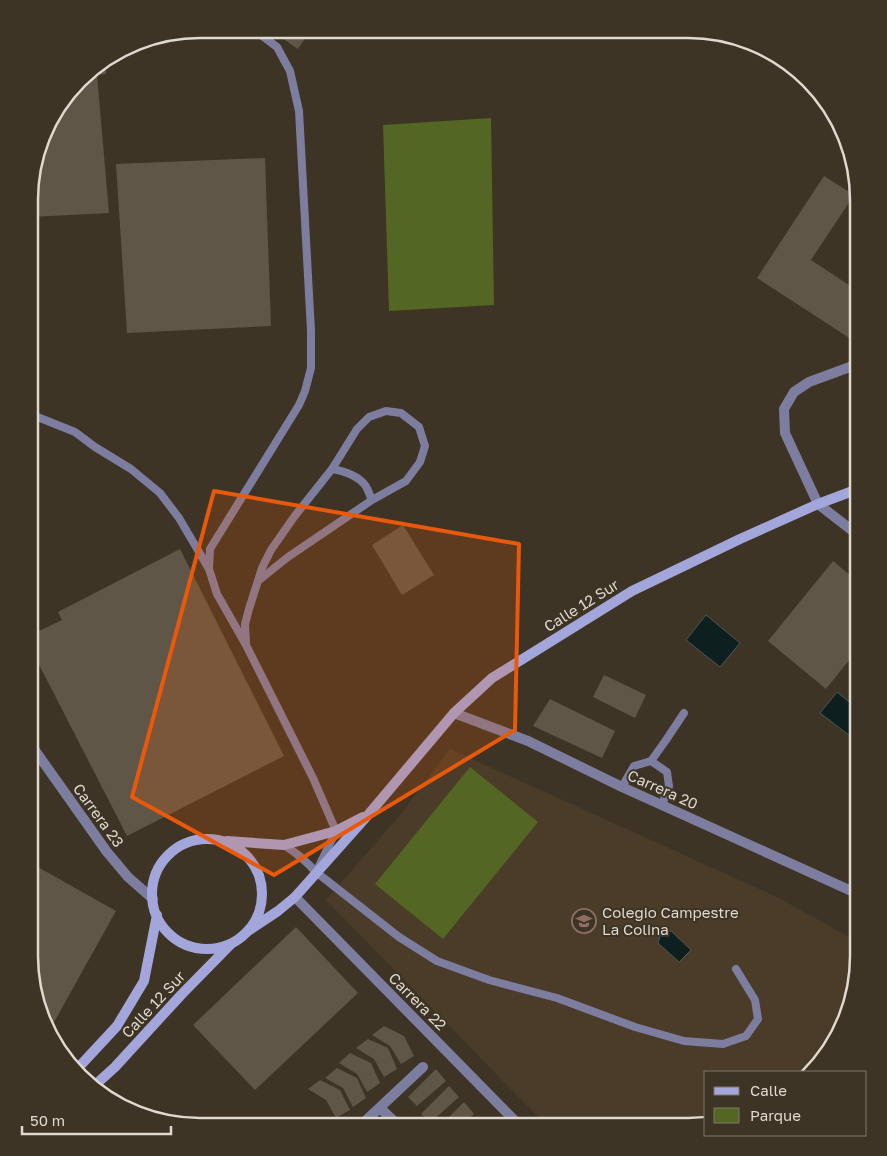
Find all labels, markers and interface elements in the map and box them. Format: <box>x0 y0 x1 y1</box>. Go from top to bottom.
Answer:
street label: Calle 12 Sur <box>540 575 622 635</box>
street label: Carrera 20 <box>625 766 701 812</box>
street label: Carrera 23 <box>70 780 128 850</box>
place label: Colegio Campestre La Colina <box>602 903 739 938</box>
school or university icon: Colegio Campestre La Colina <box>571 908 597 934</box>
street label: Calle 12 Sur <box>117 967 189 1041</box>
street label: Carrera 22 <box>385 968 451 1034</box>
legend <box>704 1071 867 1136</box>
text: Calle <box>750 1081 787 1099</box>
scale bar <box>22 1104 171 1136</box>
text: Parque <box>750 1106 801 1124</box>
text: 50 m <box>30 1111 65 1129</box>

